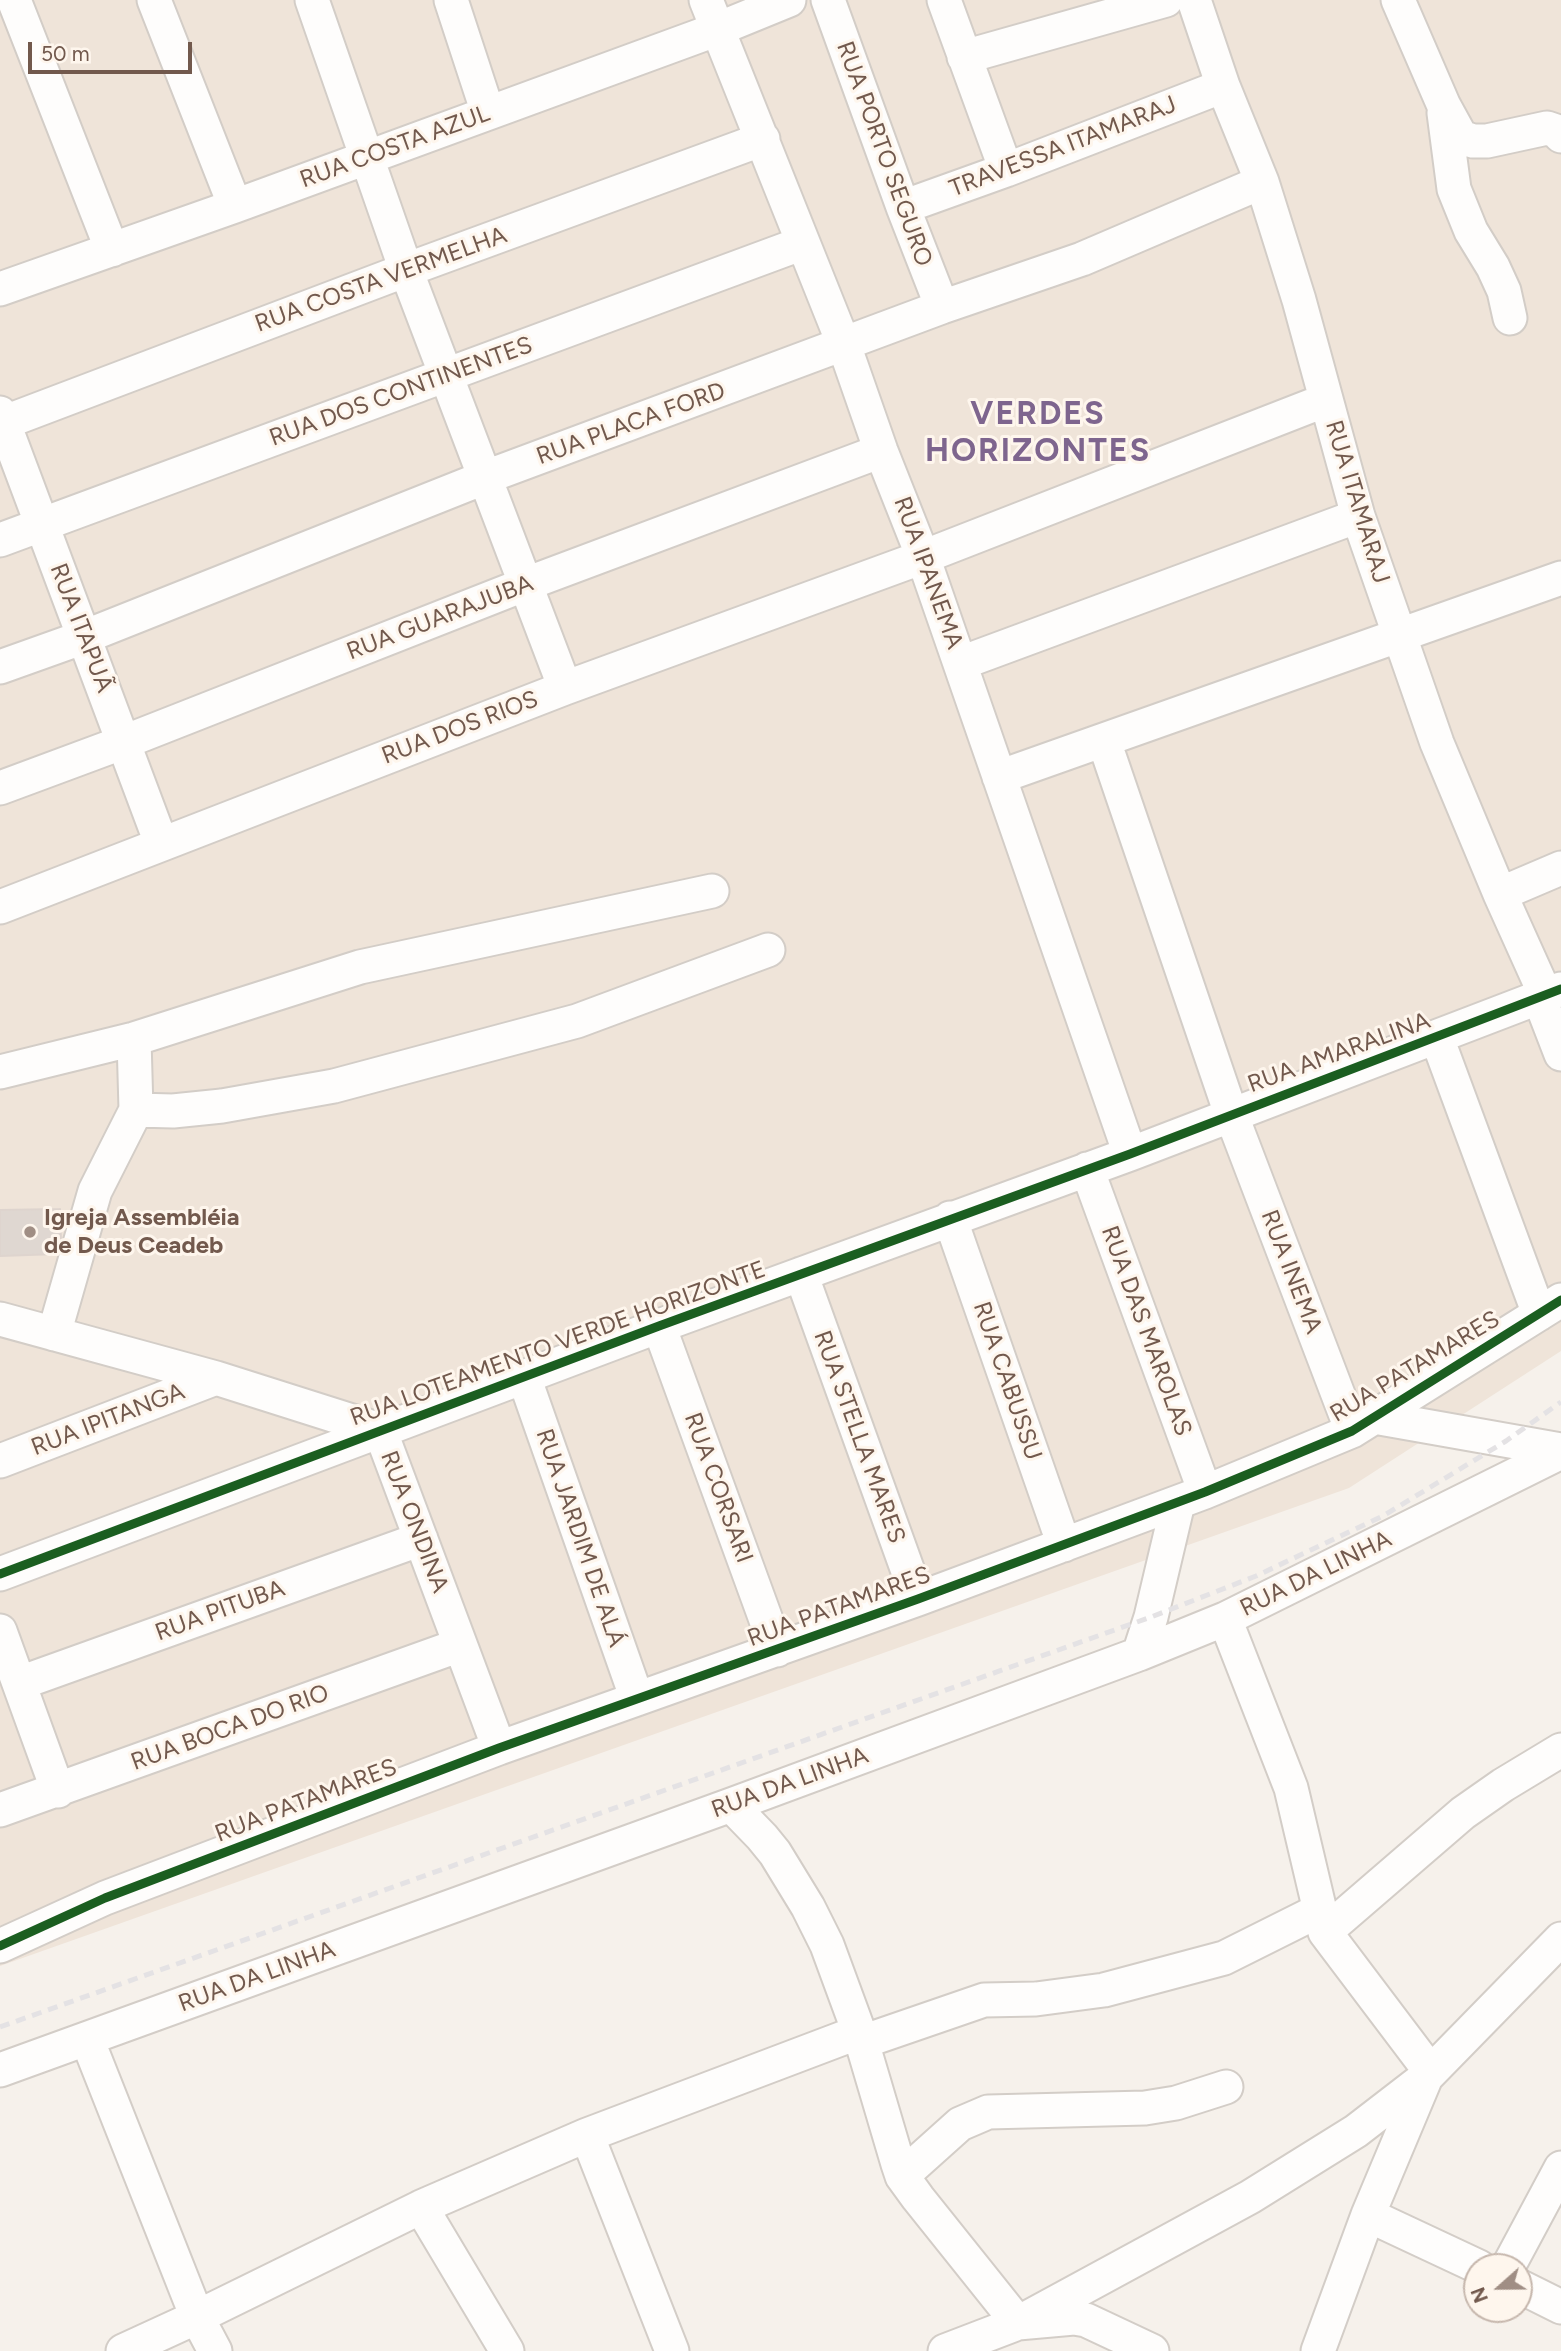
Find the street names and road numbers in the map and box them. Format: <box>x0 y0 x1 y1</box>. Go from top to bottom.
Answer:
street label: RUA PORTO SEGURO <box>830 38 938 270</box>
street label: TRAVESSA ITAMARAJ <box>946 90 1180 204</box>
street label: RUA COSTA AZUL <box>296 99 494 195</box>
street label: RUA COSTA VERMELHA <box>251 221 511 339</box>
street label: RUA DOS CONTINENTES <box>266 331 536 453</box>
street label: RUA PLACA FORD <box>533 376 729 472</box>
street label: RUA ITAMARAJ <box>1319 417 1395 587</box>
street label: RUA IPANEMA <box>887 493 969 653</box>
street label: RUA ITAPUÃ <box>43 560 119 696</box>
street label: RUA GUARAJUBA <box>343 569 537 667</box>
street label: RUA DOS RIOS <box>378 685 542 771</box>
street label: RUA AMARALINA <box>1244 1007 1434 1099</box>
street label: RUA INEMA <box>1254 1206 1328 1338</box>
street label: RUA DAS MAROLAS <box>1095 1222 1197 1440</box>
street label: RUA LOTEAMENTO VERDE HORIZONTE <box>346 1255 770 1433</box>
street label: RUA CABUSSU <box>966 1298 1048 1464</box>
street label: RUA PATAMARES <box>1325 1305 1505 1429</box>
street label: RUA STELLA MARES <box>807 1327 911 1547</box>
street label: RUA IPITANGA <box>27 1378 189 1462</box>
street label: RUA CORSARI <box>678 1409 758 1567</box>
street label: RUA JARDIM DE ALÁ <box>529 1425 631 1651</box>
street label: RUA ONDINA <box>374 1447 454 1597</box>
street label: RUA DA LINHA <box>1236 1525 1396 1623</box>
street label: RUA PATAMARES <box>744 1561 934 1653</box>
street label: RUA PITUBA <box>151 1574 289 1648</box>
street label: RUA BOCA DO RIO <box>127 1679 333 1777</box>
street label: RUA DA LINHA <box>708 1741 872 1825</box>
street label: RUA PATAMARES <box>211 1753 401 1849</box>
street label: RUA DA LINHA <box>175 1935 339 2019</box>

